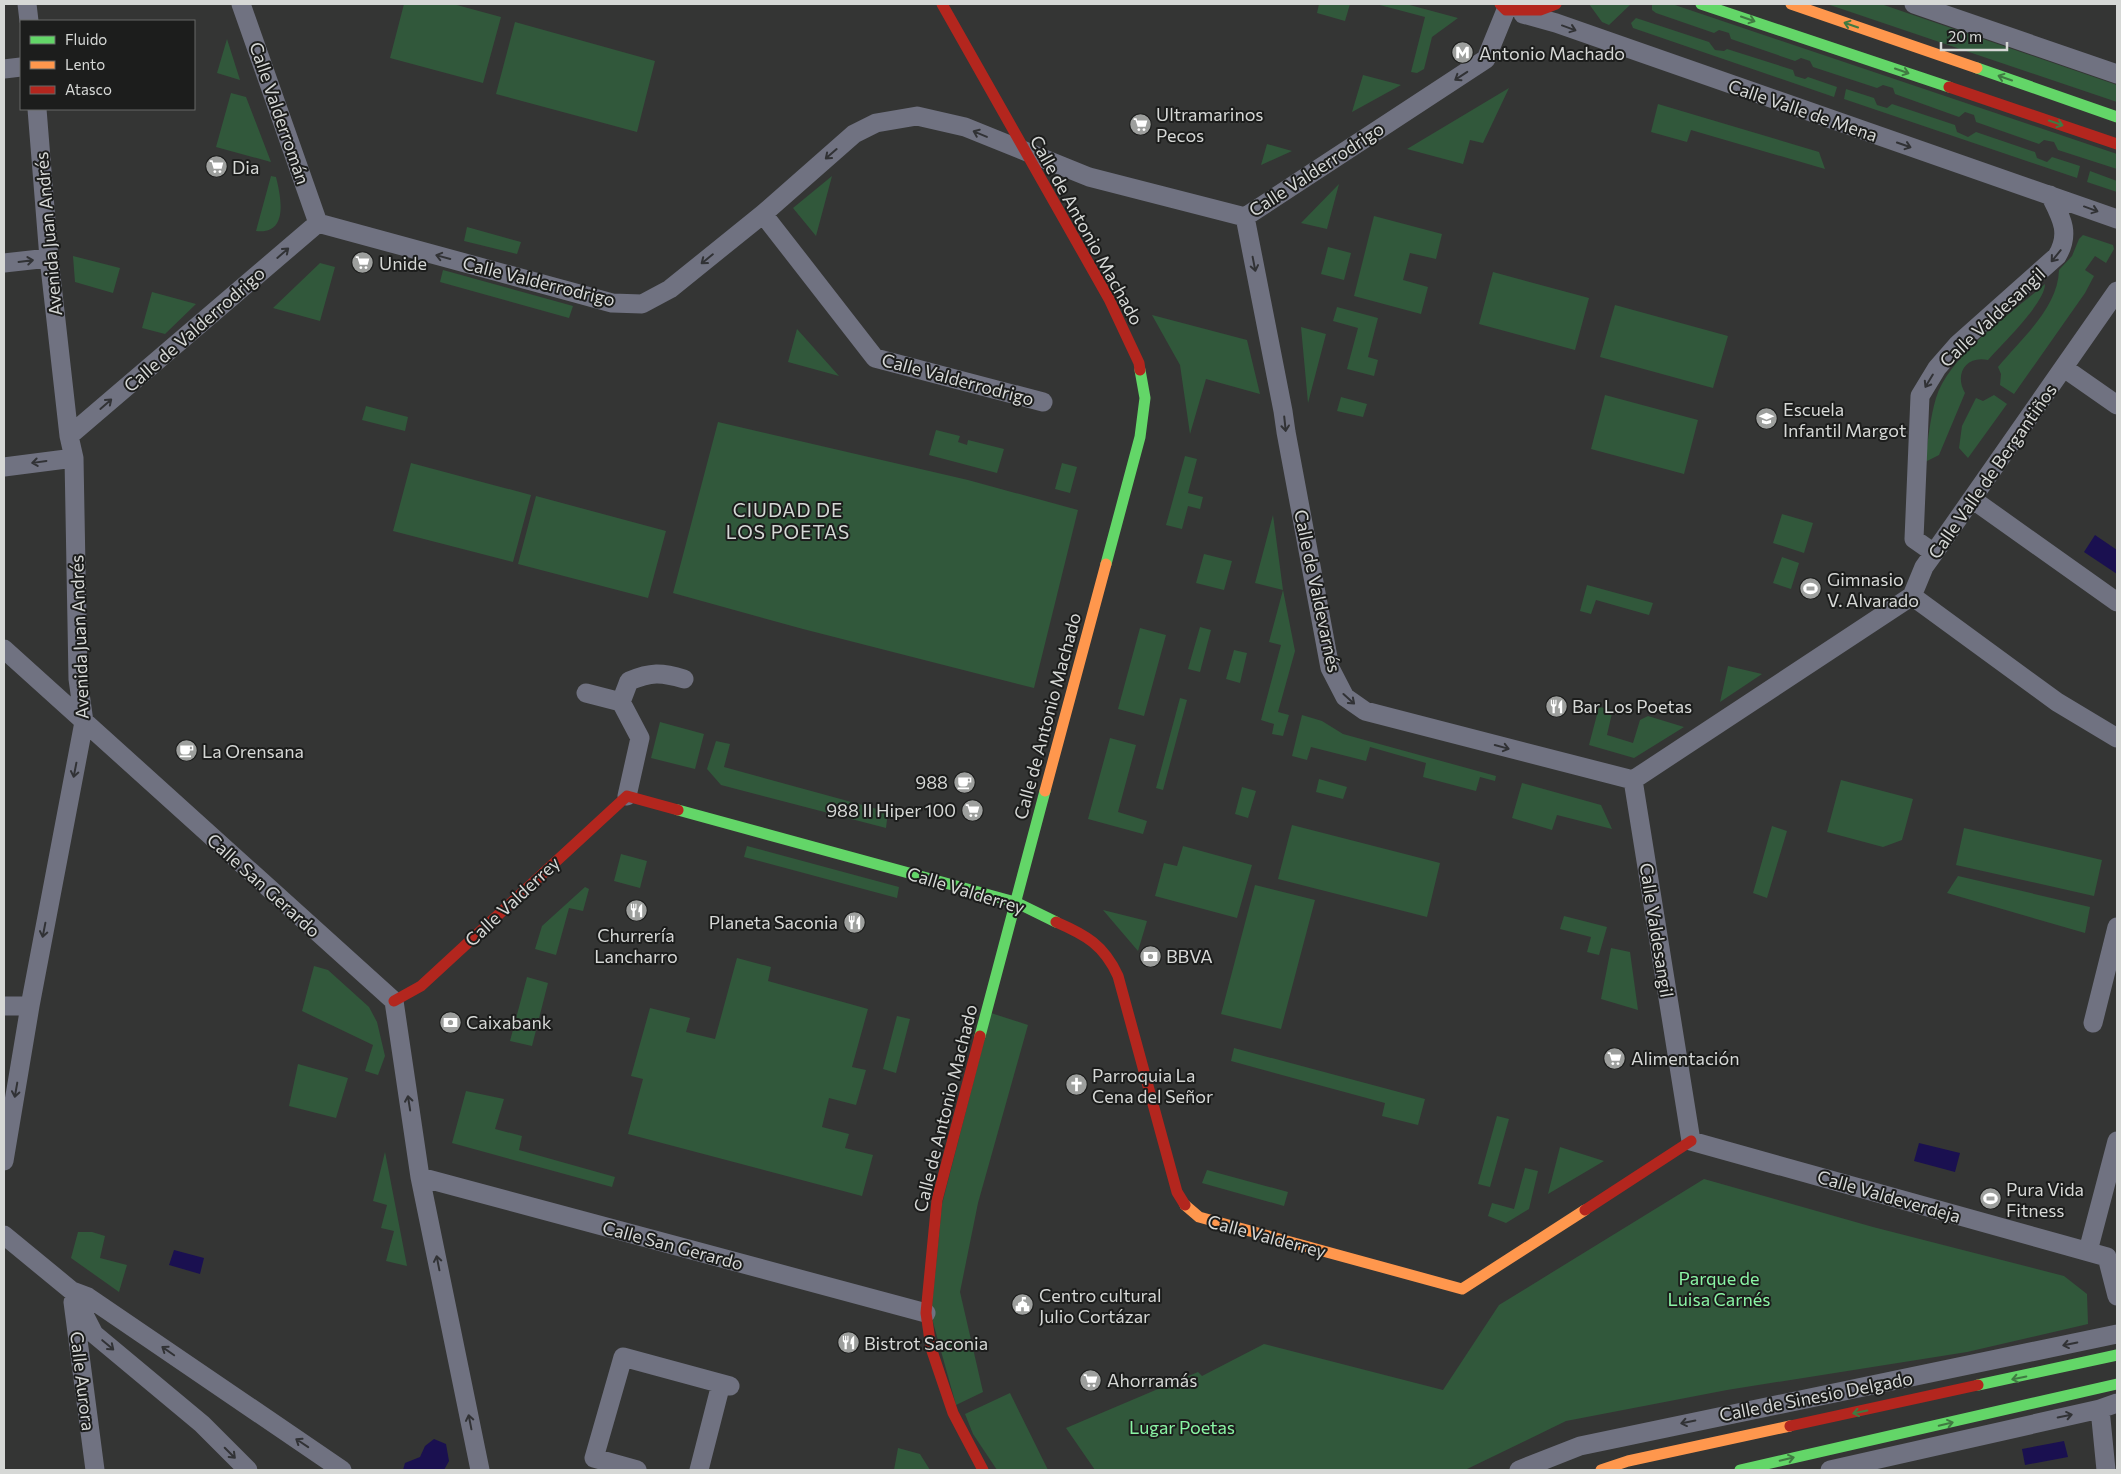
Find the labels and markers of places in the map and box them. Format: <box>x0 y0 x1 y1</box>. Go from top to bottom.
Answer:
metro station icon: Antonio Machado <box>1451 41 1475 65</box>
place label: Antonio Machado <box>1479 42 1625 64</box>
place label: Ultramarinos Pecos <box>1156 103 1264 146</box>
supermarket icon: Ultramarinos Pecos <box>1128 112 1152 136</box>
supermarket icon: Dia <box>204 155 228 179</box>
place label: Dia <box>232 156 259 178</box>
supermarket icon: Unide <box>351 251 375 275</box>
place label: Unide <box>379 252 427 274</box>
place label: Escuela Infantil Margot <box>1783 398 1906 441</box>
school or university icon: Escuela Infantil Margot <box>1755 407 1779 431</box>
place label: Gimnasio V. Alvarado <box>1827 568 1919 611</box>
sports icon: Gimnasio V. Alvarado <box>1799 577 1823 601</box>
restaurant icon: Bar Los Poetas <box>1544 694 1568 718</box>
place label: Bar Los Poetas <box>1572 695 1692 717</box>
cafe icon: La Orensana <box>174 739 198 763</box>
place label: La Orensana <box>202 740 304 762</box>
cafe icon: 988 <box>952 770 976 794</box>
place label: 988 <box>915 771 948 793</box>
supermarket icon: 988 II Hiper 100 <box>960 798 984 822</box>
place label: 988 II Hiper 100 <box>826 799 956 821</box>
restaurant icon: Churrería Lancharro <box>624 898 648 922</box>
restaurant icon: Planeta Saconia <box>842 910 866 934</box>
place label: Planeta Saconia <box>709 911 838 933</box>
place label: Churrería Lancharro <box>594 924 678 967</box>
bank icon: BBVA <box>1138 944 1162 968</box>
place label: BBVA <box>1166 945 1213 967</box>
bank icon: Caixabank <box>438 1010 462 1034</box>
place label: Caixabank <box>466 1011 552 1033</box>
supermarket icon: Alimentación <box>1603 1046 1627 1070</box>
place label: Alimentación <box>1631 1047 1740 1069</box>
place label: Parroquia La Cena del Señor <box>1092 1064 1213 1107</box>
church icon: Parroquia La Cena del Señor <box>1064 1073 1088 1097</box>
place label: Pura Vida Fitness <box>2006 1178 2084 1221</box>
sports icon: Pura Vida Fitness <box>1978 1187 2002 1211</box>
place label: Centro cultural Julio Cortázar <box>1039 1284 1162 1327</box>
public building icon: Centro cultural Julio Cortázar <box>1011 1293 1035 1317</box>
restaurant icon: Bistrot Saconia <box>836 1331 860 1355</box>
place label: Bistrot Saconia <box>864 1332 988 1354</box>
supermarket icon: Ahorramás <box>1079 1368 1103 1392</box>
place label: Ahorramás <box>1107 1369 1197 1391</box>

